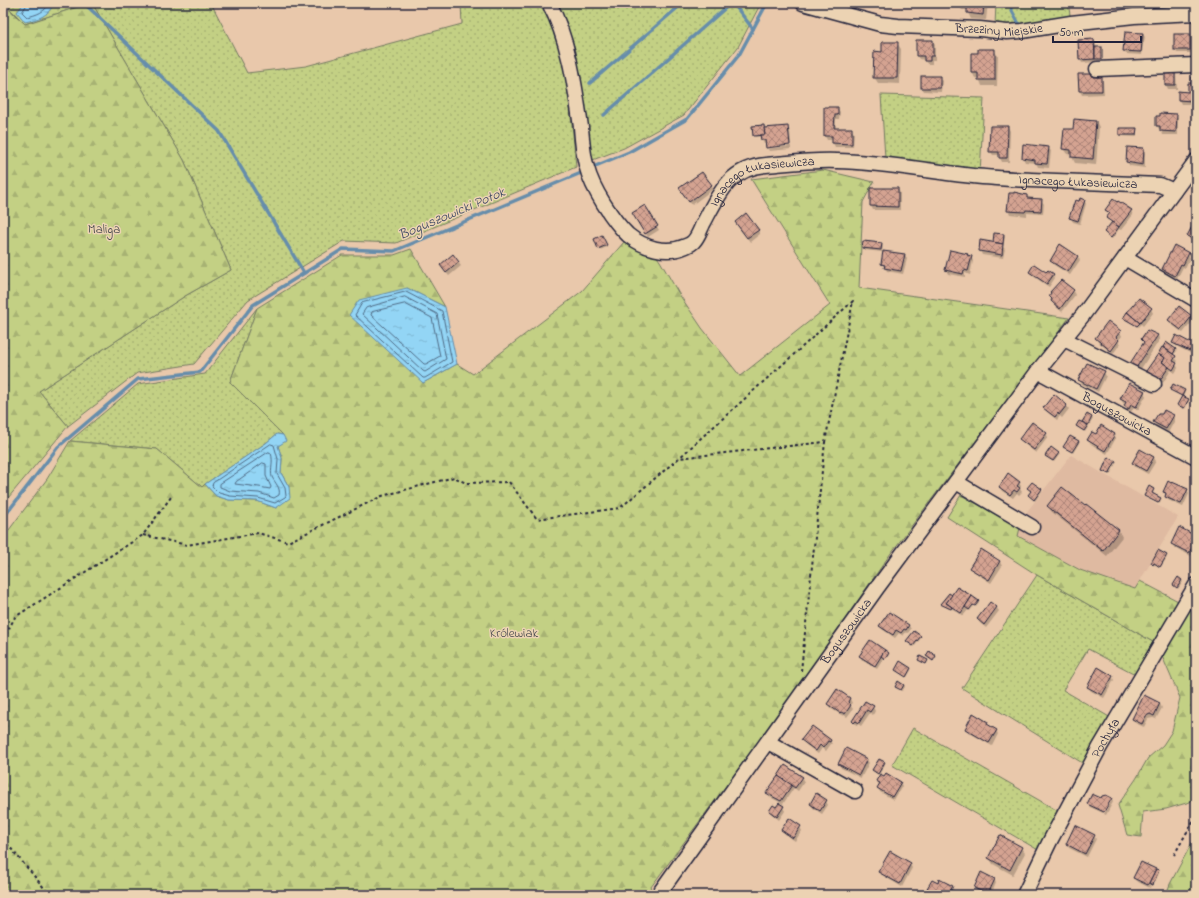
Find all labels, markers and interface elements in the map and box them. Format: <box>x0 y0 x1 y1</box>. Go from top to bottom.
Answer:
street label: Brzeziny Miejskie <box>954 18 1044 42</box>
scale bar <box>1053 18 1141 44</box>
text: 50 m <box>1059 24 1083 42</box>
street label: Ignacego Łukasiewicza <box>705 152 815 210</box>
street label: Ignacego Łukasiewicza <box>1018 170 1138 194</box>
water label: Boguszowicki Potok <box>396 182 509 246</box>
park label: Maliga <box>88 220 120 240</box>
street label: Boguszowicka <box>1078 387 1155 441</box>
street label: Boguszowicka <box>815 594 876 669</box>
park label: Królewiak <box>490 624 538 643</box>
street label: Pochyła <box>1087 715 1124 761</box>

